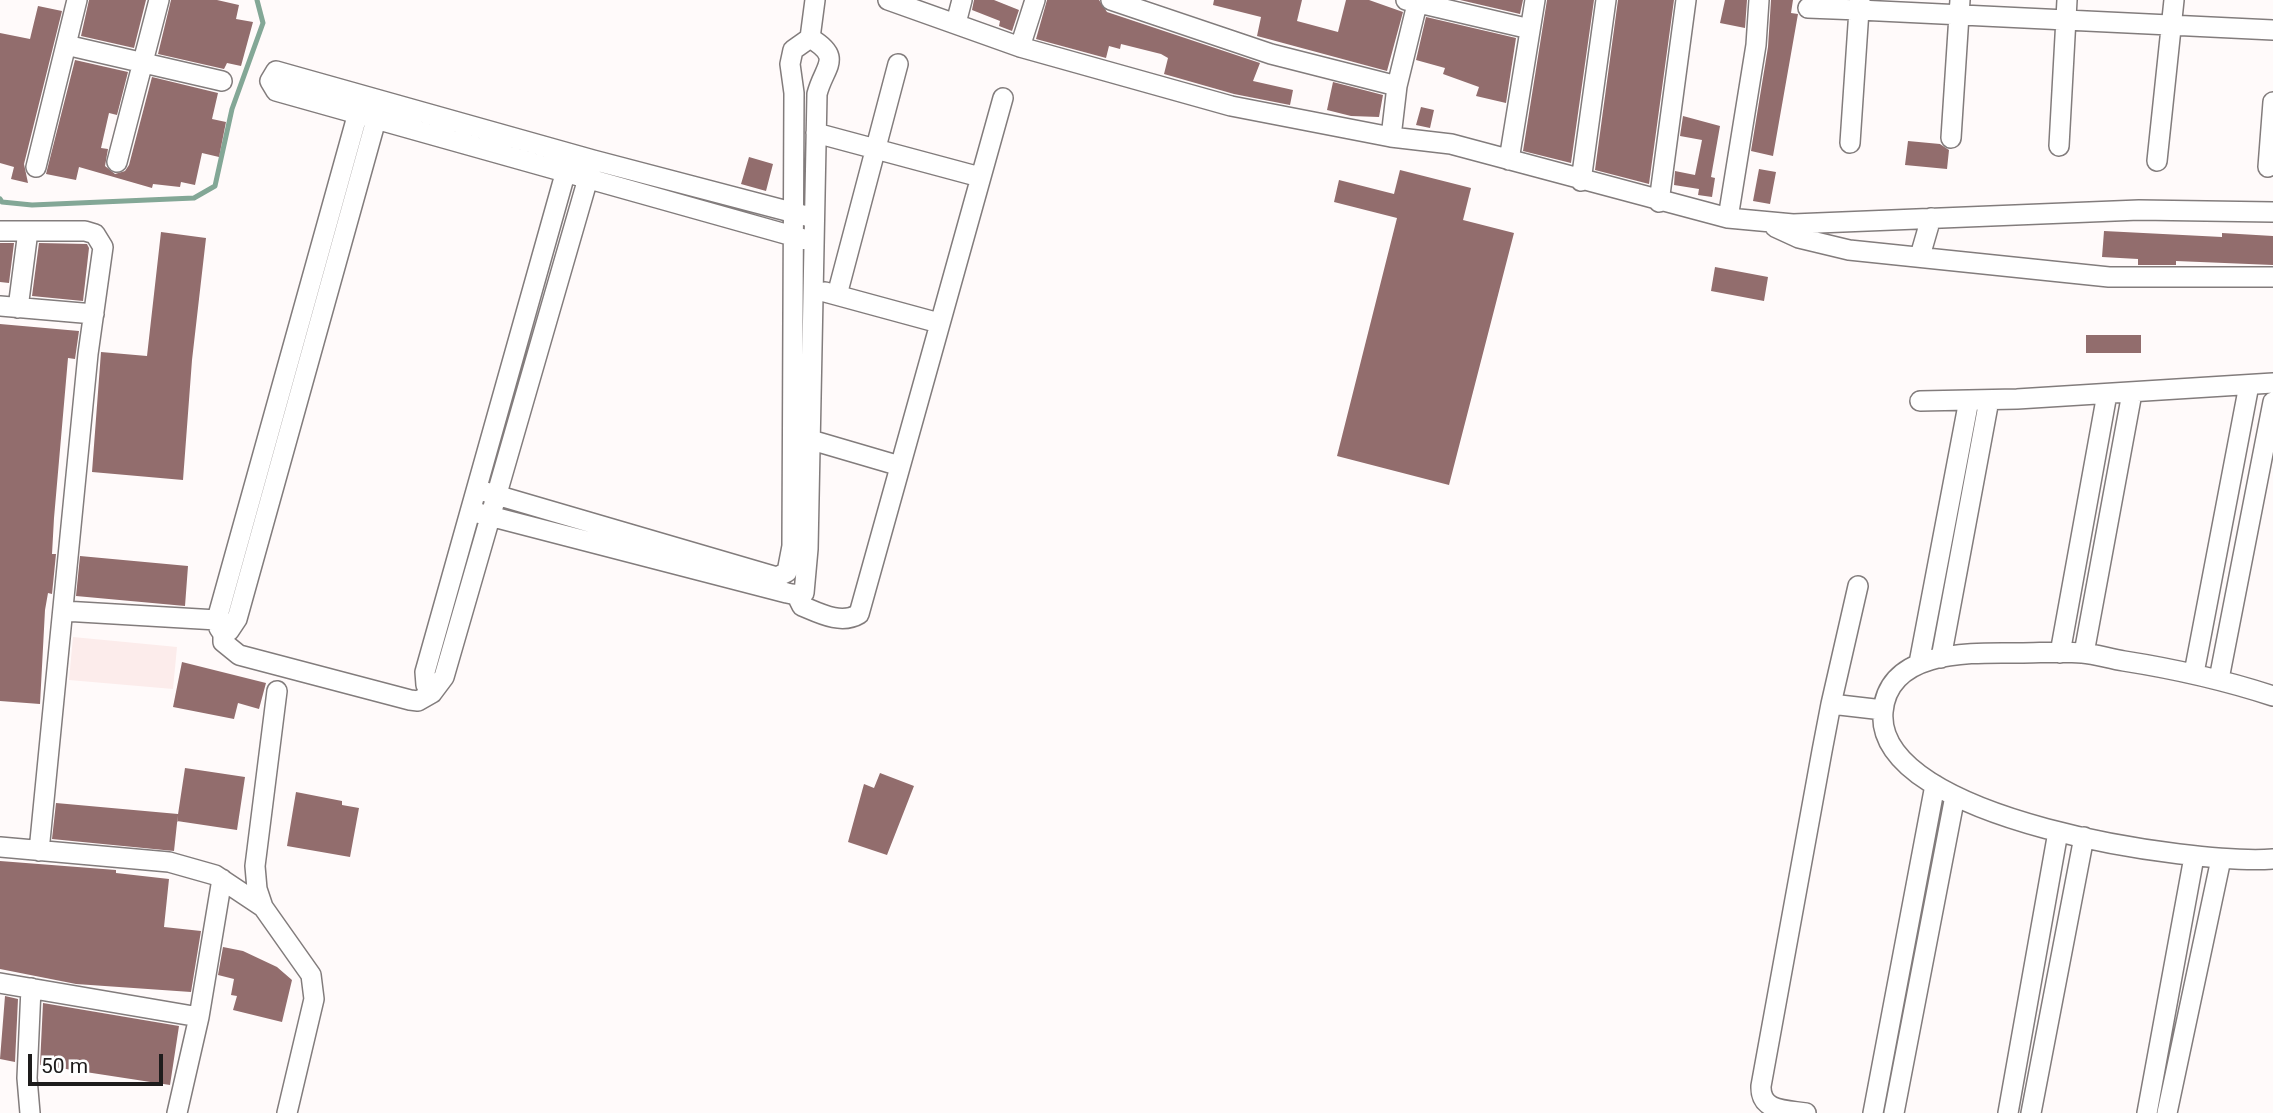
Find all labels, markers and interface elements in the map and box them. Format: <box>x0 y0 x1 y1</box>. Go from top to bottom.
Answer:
scale bar <box>32 1040 166 1084</box>
text: 50 m <box>41 1054 88 1078</box>

